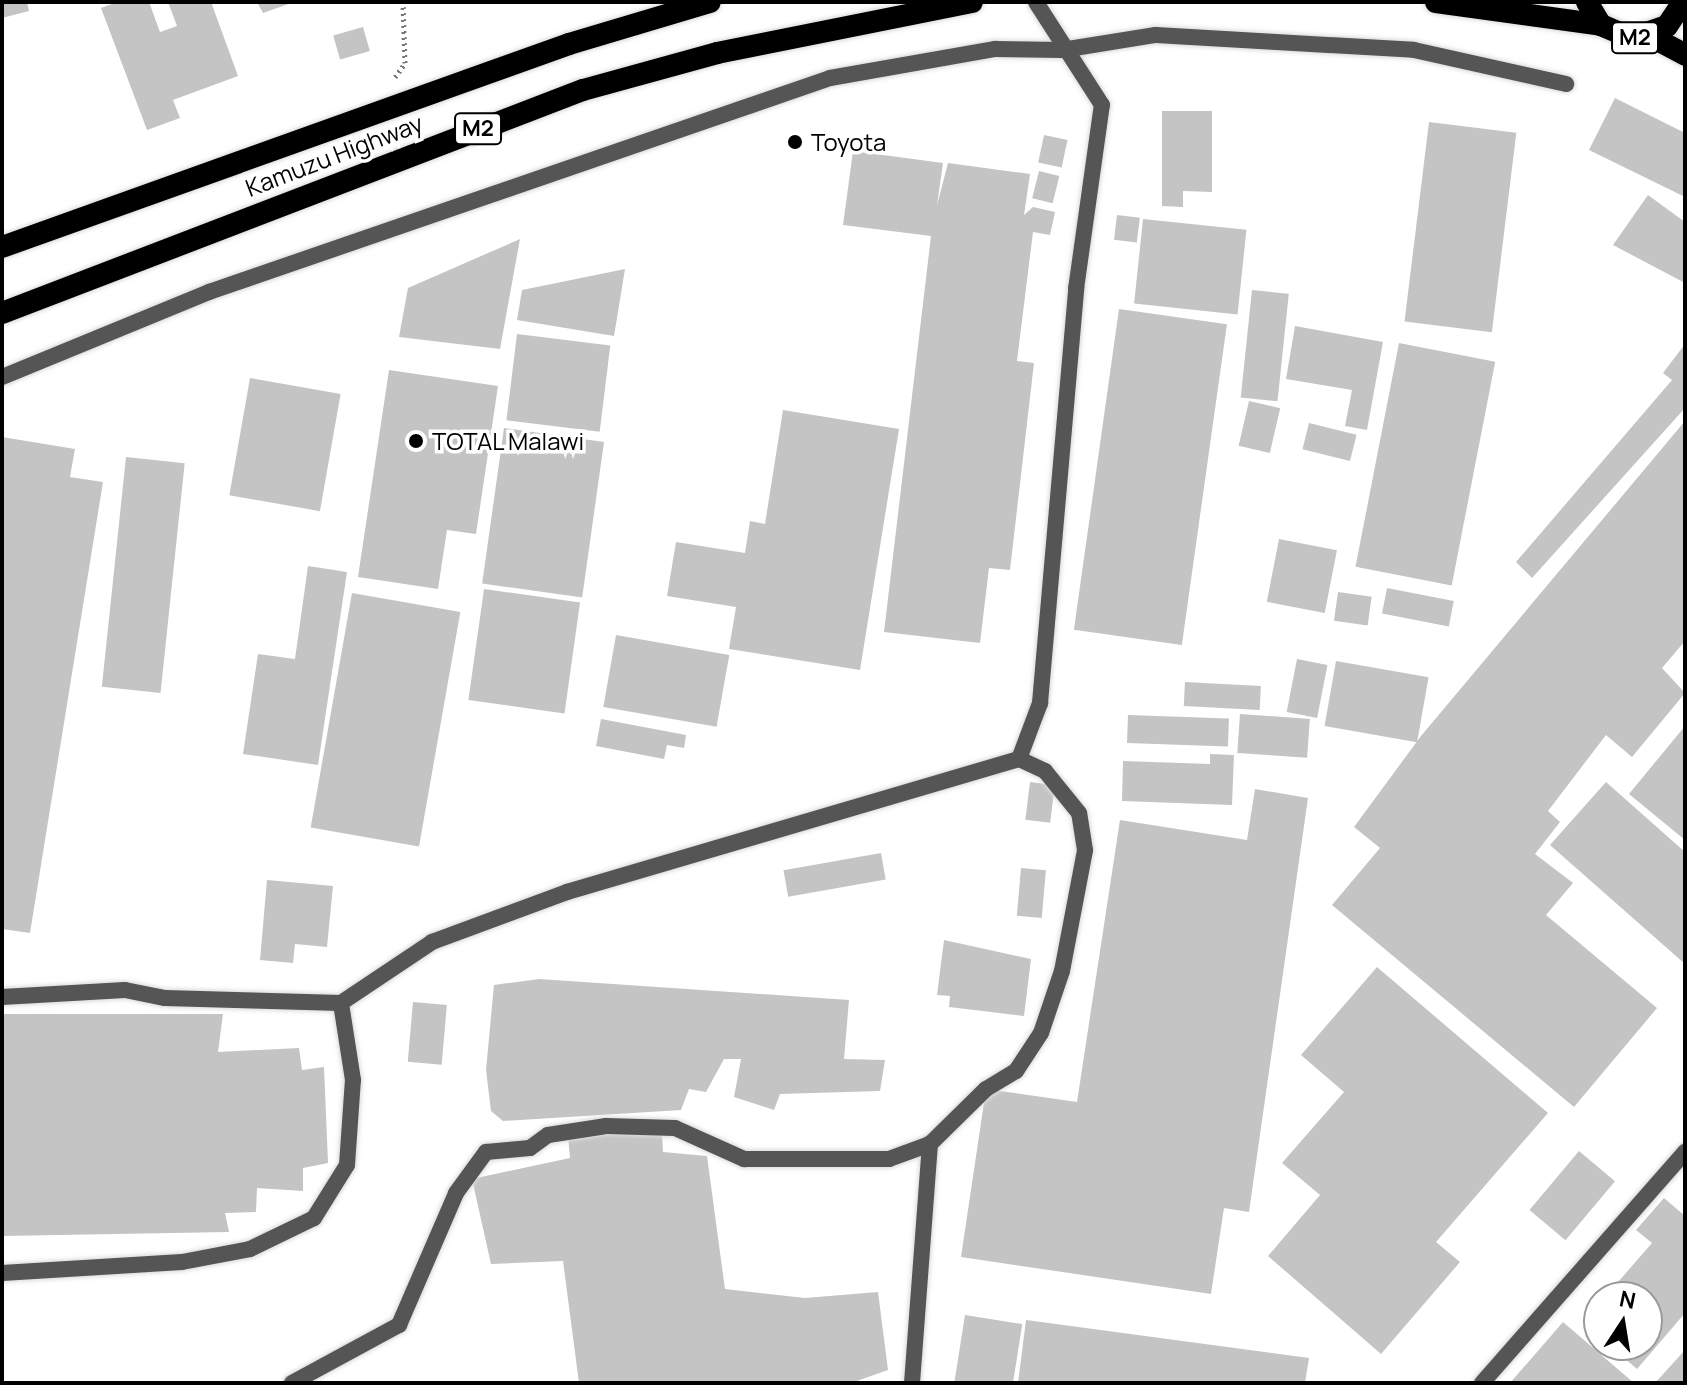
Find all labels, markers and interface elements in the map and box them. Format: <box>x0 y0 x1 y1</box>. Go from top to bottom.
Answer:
road number: M2 <box>1611 20 1659 56</box>
street label: Kamuzu Highway <box>241 108 427 202</box>
road number: M2 <box>454 111 502 147</box>
place label: Toyota <box>811 128 886 156</box>
marker: Toyota <box>786 133 804 151</box>
place label: TOTAL Malawi <box>432 427 585 455</box>
marker: TOTAL Malawi <box>407 432 425 450</box>
north arrow <box>1583 1281 1663 1361</box>
text: N <box>1617 1283 1638 1316</box>

